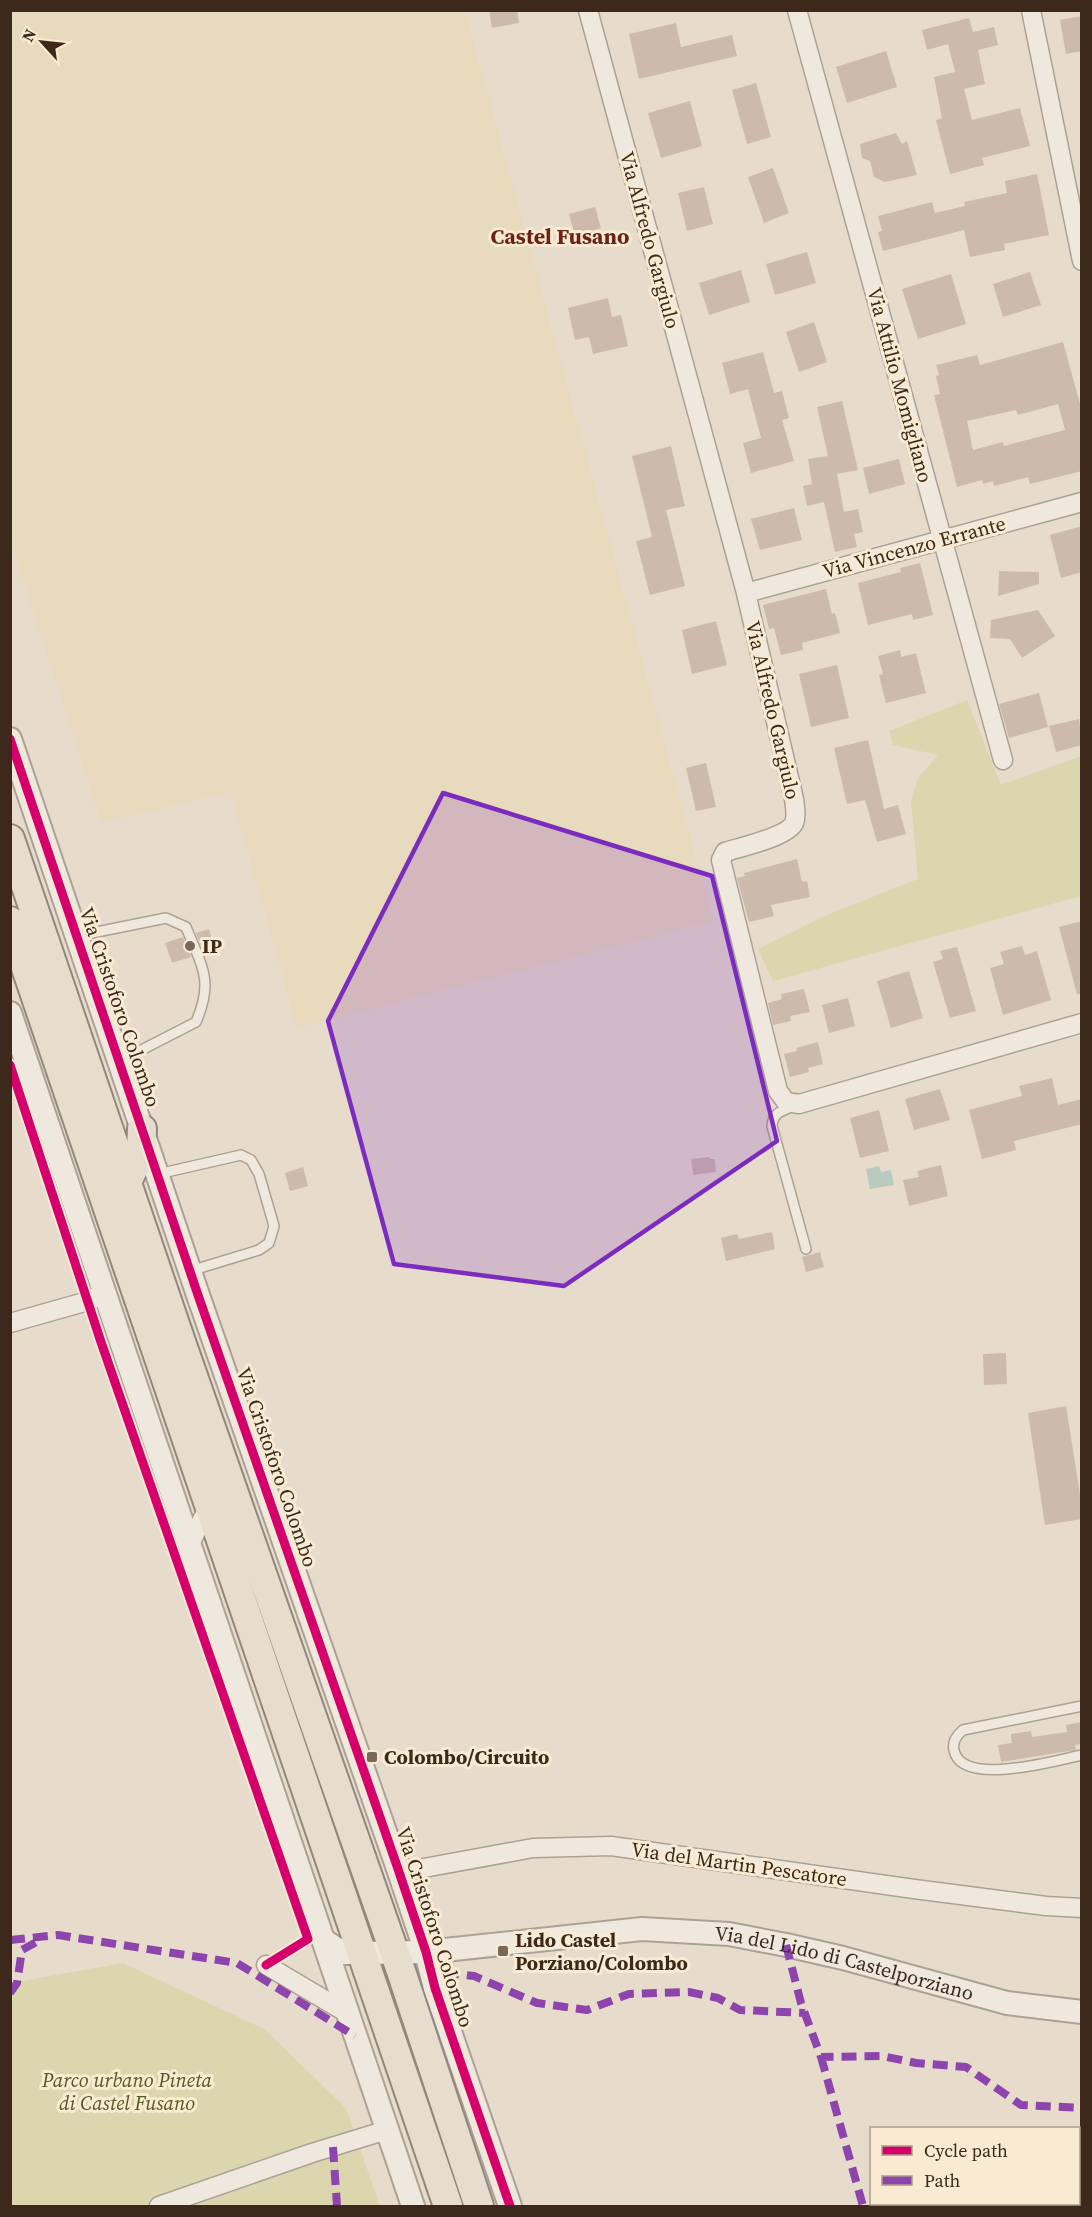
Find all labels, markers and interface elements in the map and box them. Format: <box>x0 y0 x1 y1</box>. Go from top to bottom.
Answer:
north arrow <box>12 12 72 72</box>
text: N <box>16 25 41 45</box>
street label: Via Alfredo Gargiulo <box>613 148 687 332</box>
district label: Castel Fusano <box>491 221 630 251</box>
street label: Via Attilio Momigliano <box>860 284 940 486</box>
street label: Via Vincenzo Errante <box>819 509 1009 585</box>
street label: Via Alfredo Gargiulo <box>739 618 807 802</box>
street label: Via Cristoforo Colombo <box>73 903 167 1111</box>
place label: IP <box>202 932 222 960</box>
marker: IP <box>183 939 197 953</box>
street label: Via Cristoforo Colombo <box>230 1363 324 1571</box>
place label: Colombo/Circuito <box>384 1743 549 1771</box>
marker: Colombo/Circuito <box>365 1750 379 1764</box>
street label: Via Cristoforo Colombo <box>389 1823 481 2031</box>
street label: Via del Martin Pescatore <box>629 1835 849 1893</box>
street label: Via del Lido di Castelporziano <box>714 1919 977 2007</box>
place label: Lido Castel Porziano/Colombo <box>515 1926 688 1977</box>
marker: Lido Castel Porziano/Colombo <box>496 1944 510 1958</box>
park label: Parco urbano Pineta di Castel Fusano <box>41 2066 213 2117</box>
legend <box>870 2127 1080 2205</box>
text: Cycle path <box>924 2138 1008 2163</box>
text: Path <box>924 2168 961 2193</box>

